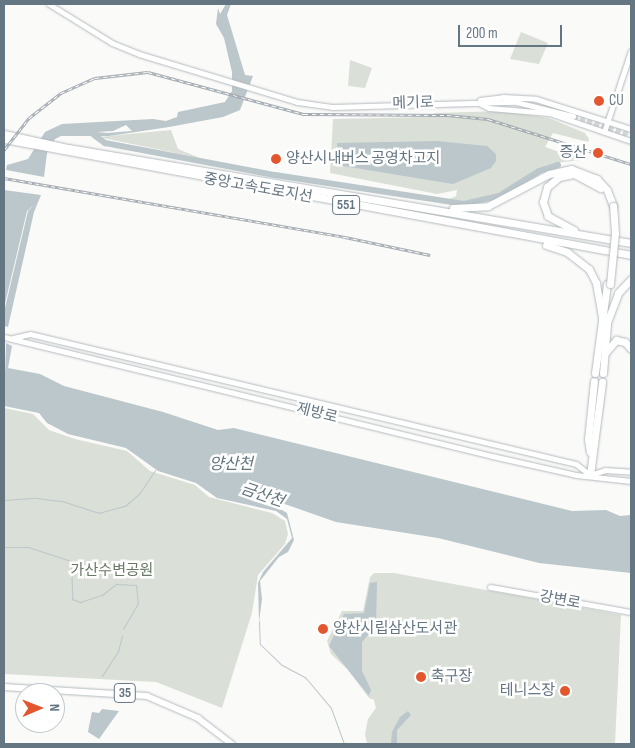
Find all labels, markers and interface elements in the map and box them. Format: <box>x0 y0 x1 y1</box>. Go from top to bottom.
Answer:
scale bar <box>460 15 564 47</box>
text: 200 m <box>466 24 498 43</box>
place label: CU <box>609 92 624 110</box>
street label: 메기로 <box>392 93 434 113</box>
marker: CU <box>593 95 605 107</box>
place label: 증산 <box>559 144 587 162</box>
marker: 증산 <box>591 146 605 160</box>
place label: 양산시내버스 공영차고지 <box>286 150 440 168</box>
marker: 양산시내버스 공영차고지 <box>270 153 282 165</box>
street label: 중앙고속도로지선 <box>202 170 314 206</box>
road number: 551 <box>331 194 361 216</box>
street label: 제방로 <box>295 399 339 427</box>
water label: 양산천 <box>209 455 253 475</box>
water label: 금산천 <box>238 480 286 512</box>
park label: 가산수변공원 <box>71 562 153 580</box>
street label: 강변로 <box>538 587 582 613</box>
place label: 양산시립삼산도서관 <box>333 620 457 638</box>
marker: 양산시립삼산도서관 <box>317 623 329 635</box>
place label: 축구장 <box>431 668 472 686</box>
marker: 축구장 <box>415 671 427 683</box>
road number: 35 <box>114 681 136 704</box>
place label: 테니스장 <box>500 682 555 700</box>
north arrow <box>15 683 65 733</box>
marker: 테니스장 <box>559 685 571 697</box>
text: N <box>46 704 63 712</box>

